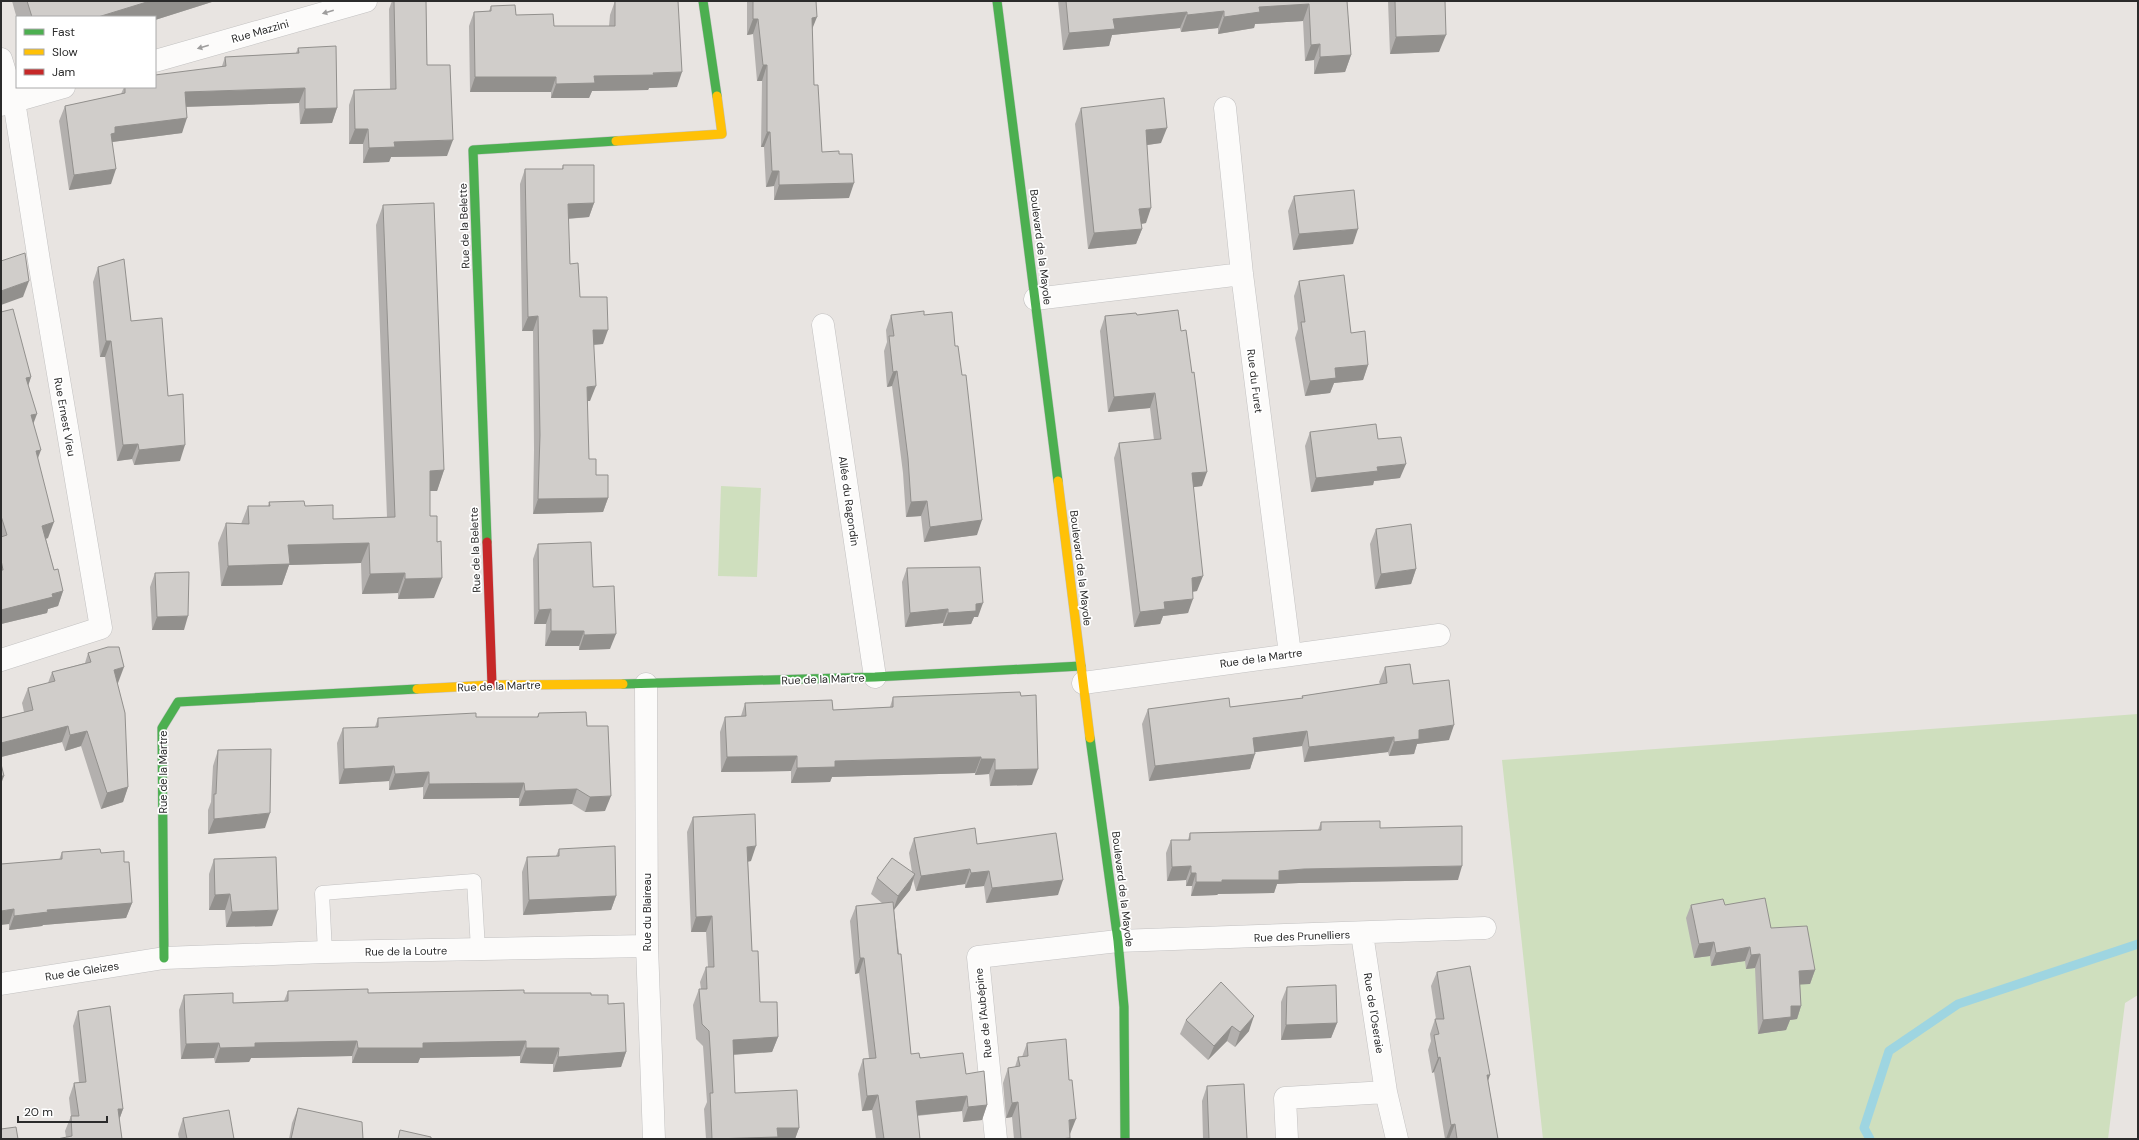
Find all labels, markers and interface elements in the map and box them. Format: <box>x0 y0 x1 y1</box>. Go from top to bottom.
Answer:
one-way arrow <box>322 9 334 15</box>
legend <box>16 16 156 88</box>
street label: Rue Mazzini <box>230 16 290 46</box>
text: Fast <box>52 24 75 40</box>
text: Slow <box>52 44 78 60</box>
one-way arrow <box>197 44 209 50</box>
text: Jam <box>52 64 75 80</box>
street label: Rue de la Belette <box>456 183 472 269</box>
street label: Boulevard de la Mayole <box>1027 188 1055 306</box>
street label: Rue du Furet <box>1244 348 1266 414</box>
street label: Rue Ernest Vieu <box>51 376 79 458</box>
street label: Allée du Ragondin <box>836 455 862 547</box>
street label: Rue de la Belette <box>467 507 483 593</box>
street label: Boulevard de la Mayole <box>1067 509 1095 627</box>
street label: Rue de la Martre <box>1219 645 1303 671</box>
street label: Rue de la Martre <box>781 671 865 687</box>
street label: Rue de la Martre <box>457 678 541 694</box>
street label: Rue de la Martre <box>156 730 170 814</box>
street label: Boulevard de la Mayole <box>1109 830 1137 948</box>
street label: Rue du Blaireau <box>640 873 654 951</box>
street label: Rue des Prunelliers <box>1254 927 1350 945</box>
street label: Rue de la Loutre <box>365 943 447 959</box>
street label: Rue de Gleizes <box>44 958 120 984</box>
street label: Rue de l'Aubépine <box>971 967 995 1059</box>
street label: Rue de l'Oseraie <box>1361 972 1387 1054</box>
scale bar <box>18 1098 107 1124</box>
text: 20 m <box>24 1104 53 1120</box>

